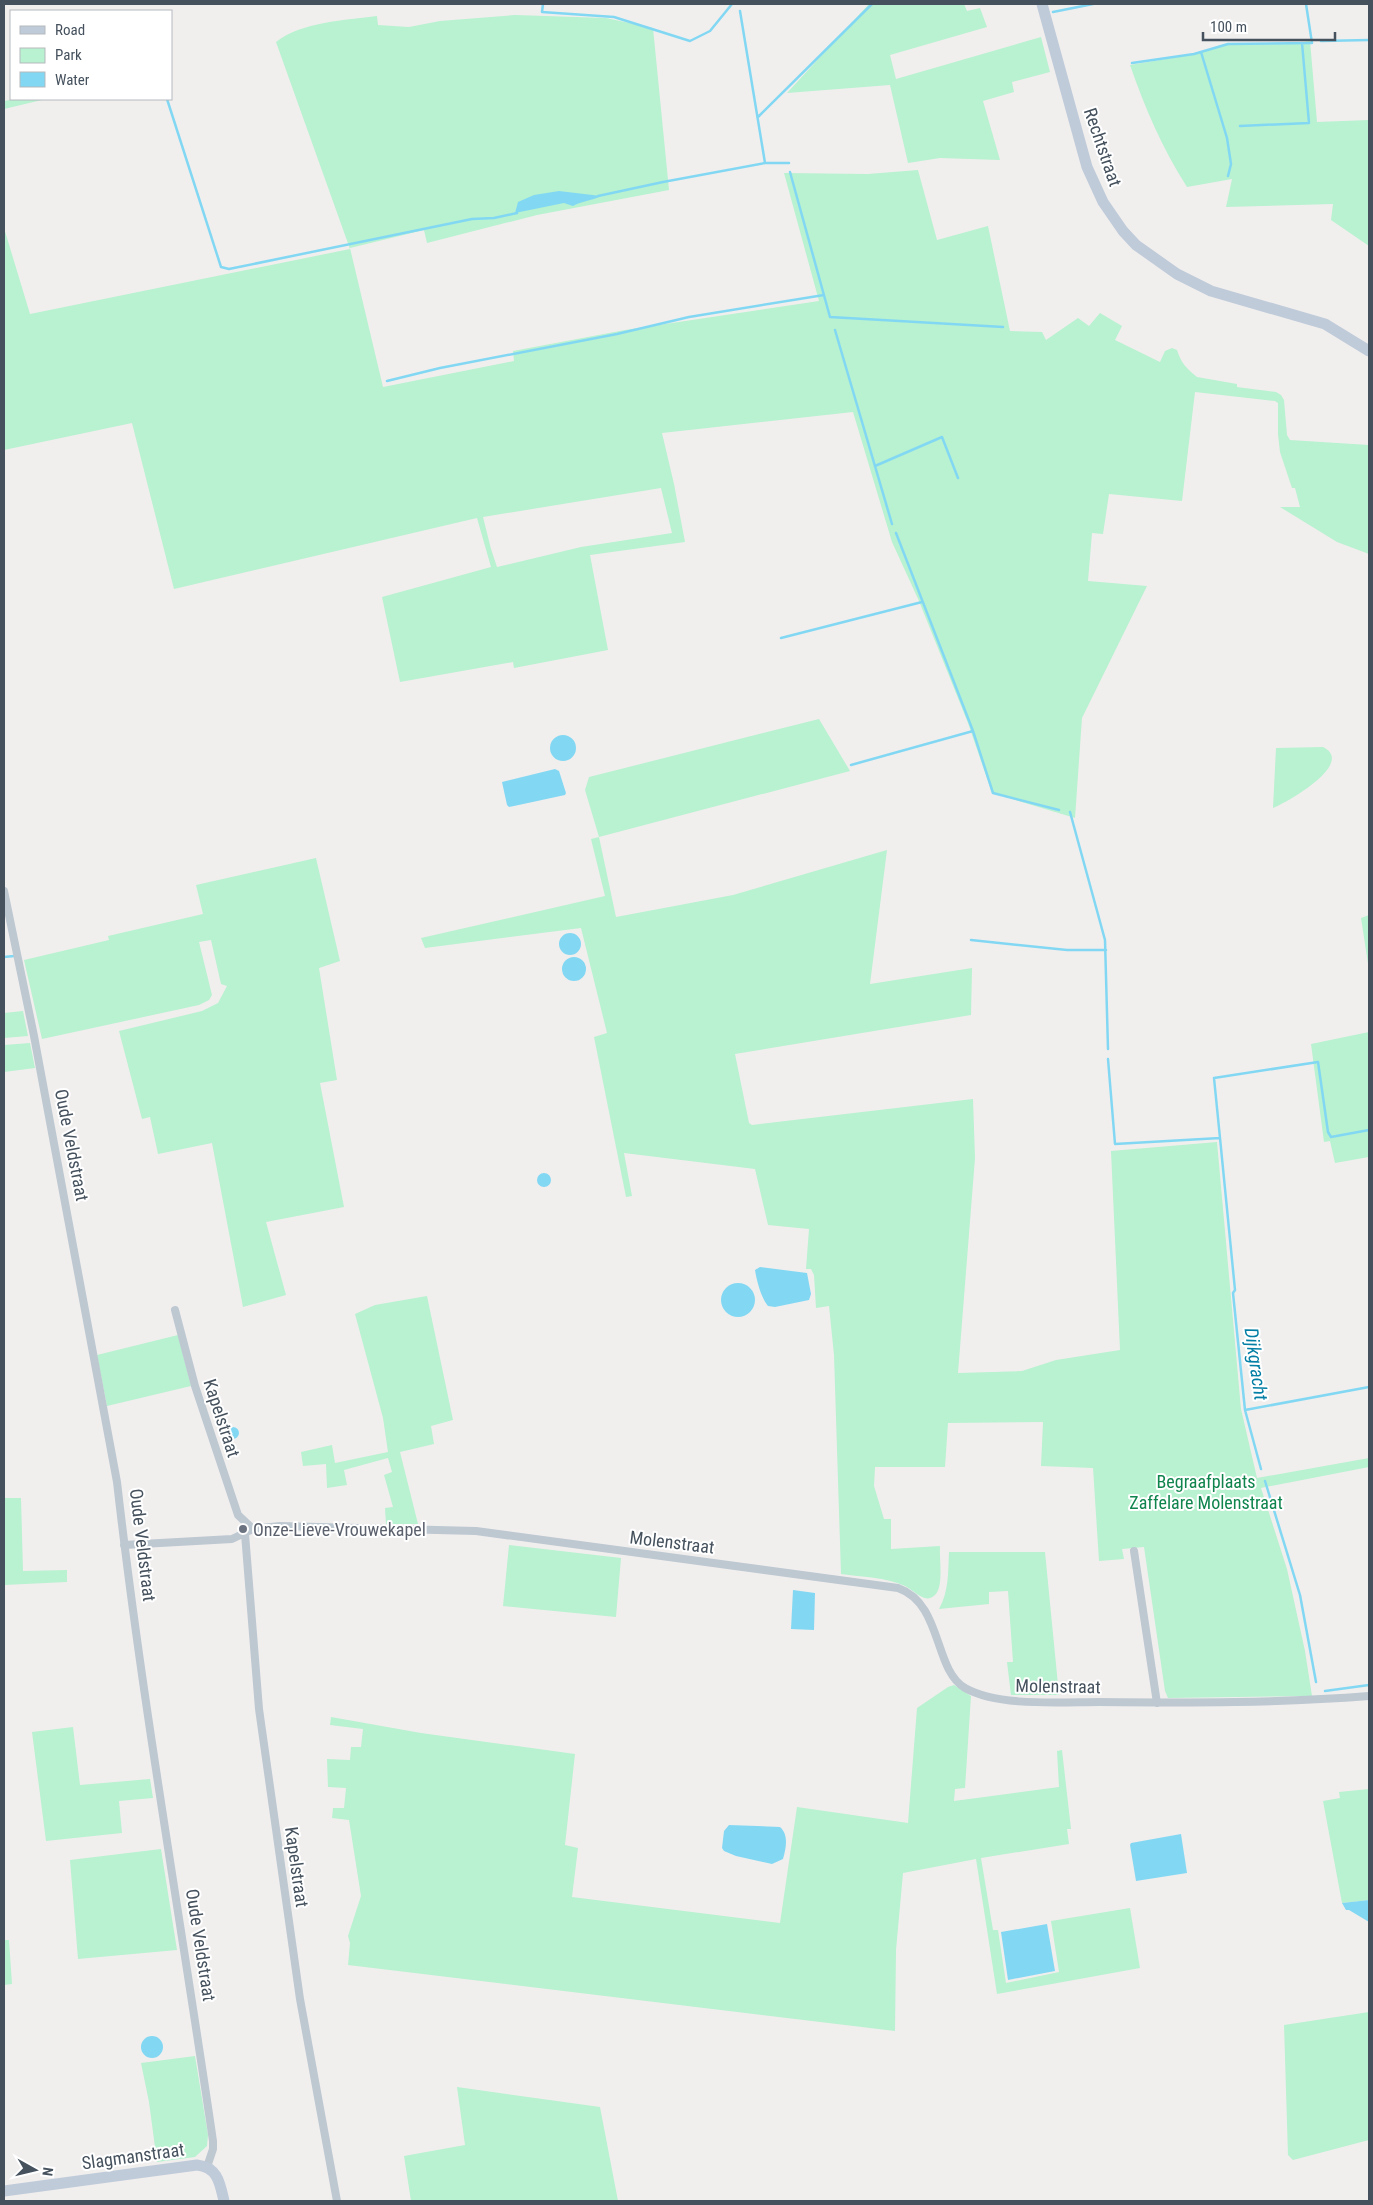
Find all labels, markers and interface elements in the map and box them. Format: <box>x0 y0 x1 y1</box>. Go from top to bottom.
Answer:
legend <box>10 10 172 100</box>
scale bar <box>1203 10 1336 42</box>
text: 100 m <box>1210 18 1247 36</box>
text: Road <box>55 21 85 39</box>
text: Park <box>55 46 82 64</box>
text: Water <box>55 71 90 89</box>
street label: Rechtstraat <box>1080 105 1126 189</box>
street label: Oude Veldstraat <box>51 1087 93 1203</box>
water label: Dijkgracht <box>1240 1326 1273 1402</box>
street label: Kapelstraat <box>199 1376 245 1460</box>
park label: Begraafplaats Zaffelare Molenstraat <box>1129 1471 1283 1513</box>
street label: Oude Veldstraat <box>126 1487 160 1603</box>
place label: Onze-Lieve-Vrouwekapel <box>253 1519 426 1540</box>
marker: Onze-Lieve-Vrouwekapel <box>237 1523 249 1535</box>
street label: Molenstraat <box>628 1526 716 1558</box>
street label: Molenstraat <box>1015 1675 1101 1697</box>
street label: Kapelstraat <box>281 1825 313 1909</box>
street label: Oude Veldstraat <box>182 1887 220 2003</box>
street label: Slagmanstraat <box>80 2138 186 2174</box>
north arrow <box>10 2145 60 2195</box>
text: N <box>39 2166 56 2177</box>

